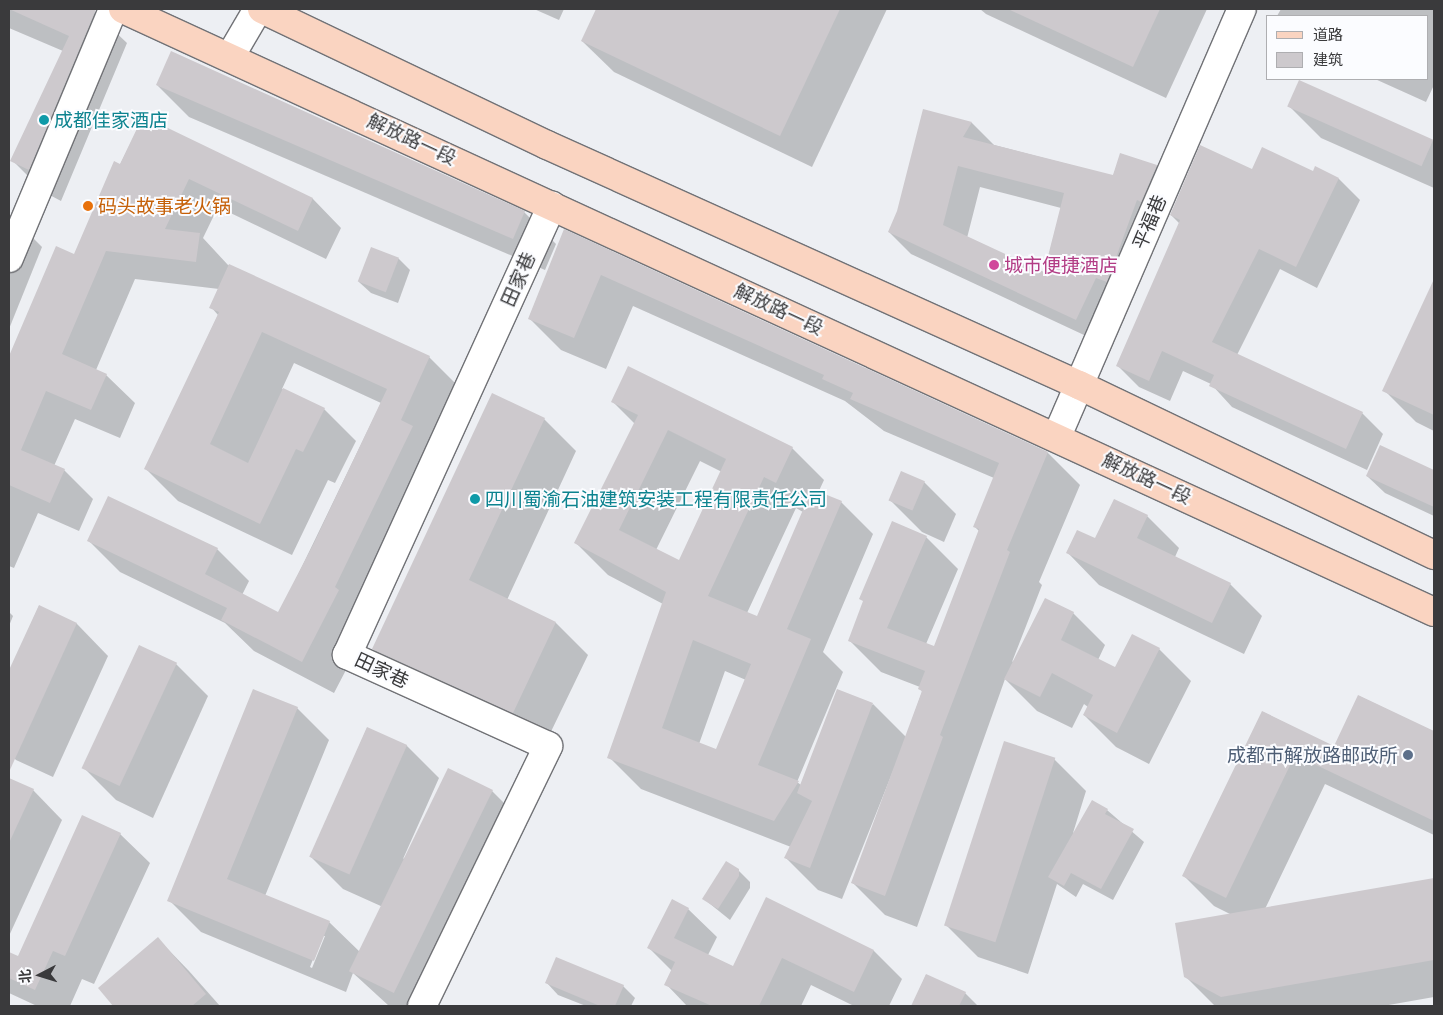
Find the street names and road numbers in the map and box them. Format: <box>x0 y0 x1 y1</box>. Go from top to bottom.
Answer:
street label: 解放路一段 <box>364 109 460 169</box>
street label: 平福巷 <box>1127 191 1171 253</box>
street label: 田家巷 <box>496 248 540 310</box>
street label: 解放路一段 <box>731 279 827 339</box>
street label: 解放路一段 <box>1099 448 1195 508</box>
street label: 田家巷 <box>351 648 413 692</box>

